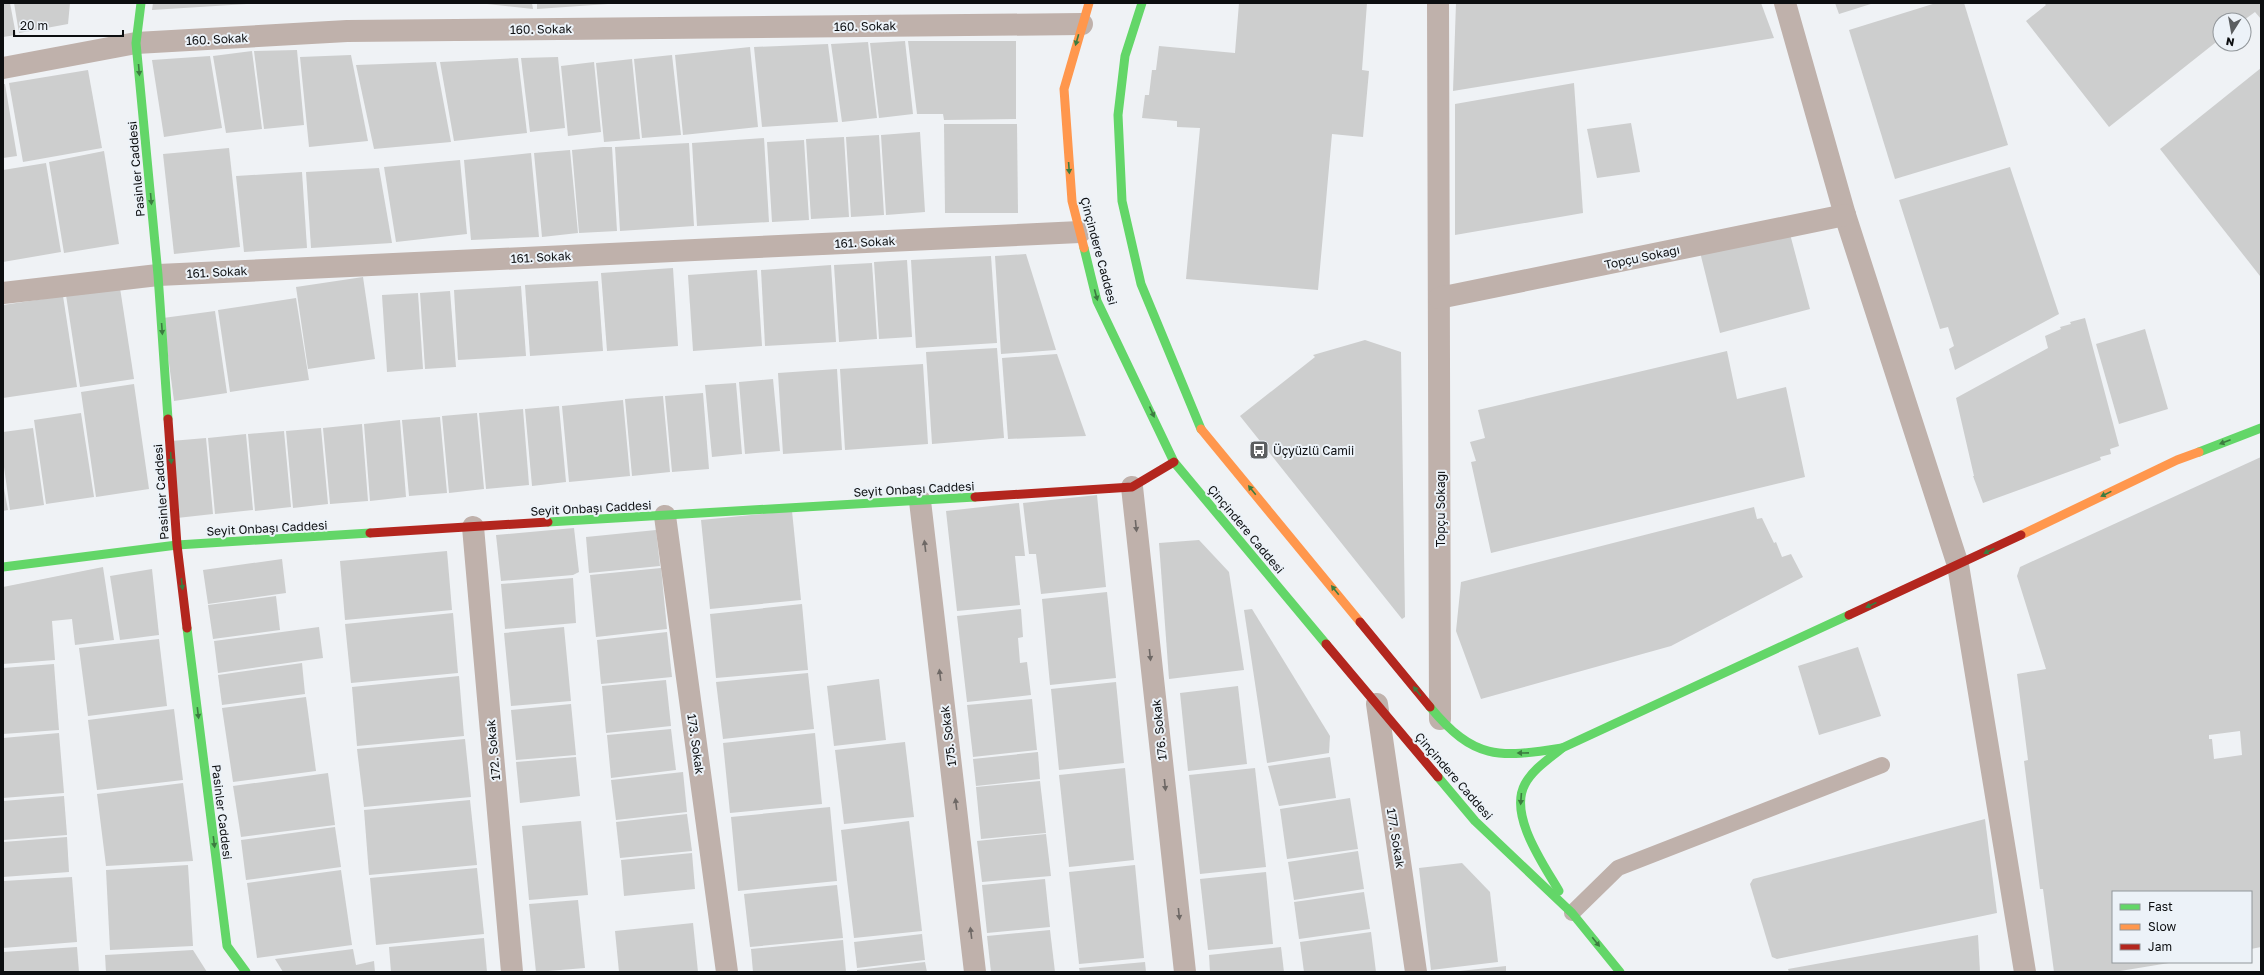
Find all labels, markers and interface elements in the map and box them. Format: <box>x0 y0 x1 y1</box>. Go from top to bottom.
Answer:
scale bar <box>14 12 123 38</box>
north arrow <box>2212 12 2252 52</box>
text: 20 m <box>20 18 48 33</box>
street label: 160. Sokak <box>834 18 896 34</box>
street label: 160. Sokak <box>510 21 572 37</box>
street label: 160. Sokak <box>186 30 249 48</box>
one-way arrow <box>1074 34 1080 46</box>
text: N <box>2225 35 2235 49</box>
one-way arrow <box>136 64 142 76</box>
street label: Pasinler Caddesi <box>124 120 148 218</box>
one-way arrow <box>1066 162 1073 174</box>
one-way arrow <box>147 193 154 205</box>
street label: Çinçindere Caddesi <box>1077 195 1121 307</box>
street label: 161. Sokak <box>834 233 896 251</box>
street label: Topçu Sokağı <box>1603 242 1681 272</box>
street label: 161. Sokak <box>510 248 572 266</box>
street label: 161. Sokak <box>186 263 248 281</box>
one-way arrow <box>1093 289 1099 301</box>
one-way arrow <box>158 323 165 335</box>
one-way arrow <box>1149 407 1155 419</box>
bus stop icon: Üçyüzlü Camii <box>1248 439 1270 461</box>
one-way arrow <box>2218 439 2230 445</box>
place label: Üçyüzlü Camii <box>1273 443 1354 458</box>
street label: Pasinler Caddesi <box>150 444 172 540</box>
one-way arrow <box>167 452 174 464</box>
street label: Topçu Sokağı <box>1433 471 1448 547</box>
street label: Seyit Onbaşı Caddesi <box>853 478 975 500</box>
street label: Çinçindere Caddesi <box>1205 482 1287 576</box>
one-way arrow <box>1248 485 1256 496</box>
one-way arrow <box>2100 491 2112 497</box>
street label: Seyit Onbaşı Caddesi <box>530 497 652 519</box>
street label: Seyit Onbaşı Caddesi <box>206 517 328 539</box>
one-way arrow <box>1133 520 1140 532</box>
one-way arrow <box>922 540 929 552</box>
one-way arrow <box>1983 548 1994 554</box>
one-way arrow <box>179 578 185 590</box>
one-way arrow <box>1330 585 1339 596</box>
one-way arrow <box>1864 603 1876 609</box>
one-way arrow <box>1147 649 1154 661</box>
one-way arrow <box>937 669 944 681</box>
one-way arrow <box>1413 685 1422 696</box>
street label: 176. Sokak <box>1148 699 1170 761</box>
street label: 175. Sokak <box>937 705 959 767</box>
one-way arrow <box>195 707 201 719</box>
street label: 173. Sokak <box>684 713 708 775</box>
street label: 172. Sokak <box>483 719 503 781</box>
street label: Çinçindere Caddesi <box>1412 729 1496 823</box>
one-way arrow <box>1516 750 1529 756</box>
street label: Pasinler Caddesi <box>209 763 235 861</box>
one-way arrow <box>1161 779 1168 791</box>
one-way arrow <box>1517 793 1524 805</box>
one-way arrow <box>952 798 959 810</box>
street label: 177. Sokak <box>1384 807 1408 869</box>
one-way arrow <box>211 836 217 848</box>
legend <box>2112 891 2252 963</box>
text: Fast <box>2148 899 2173 914</box>
one-way arrow <box>1176 908 1182 920</box>
text: Slow <box>2148 919 2176 934</box>
one-way arrow <box>968 927 974 939</box>
one-way arrow <box>1592 937 1600 948</box>
text: Jam <box>2148 939 2172 954</box>

